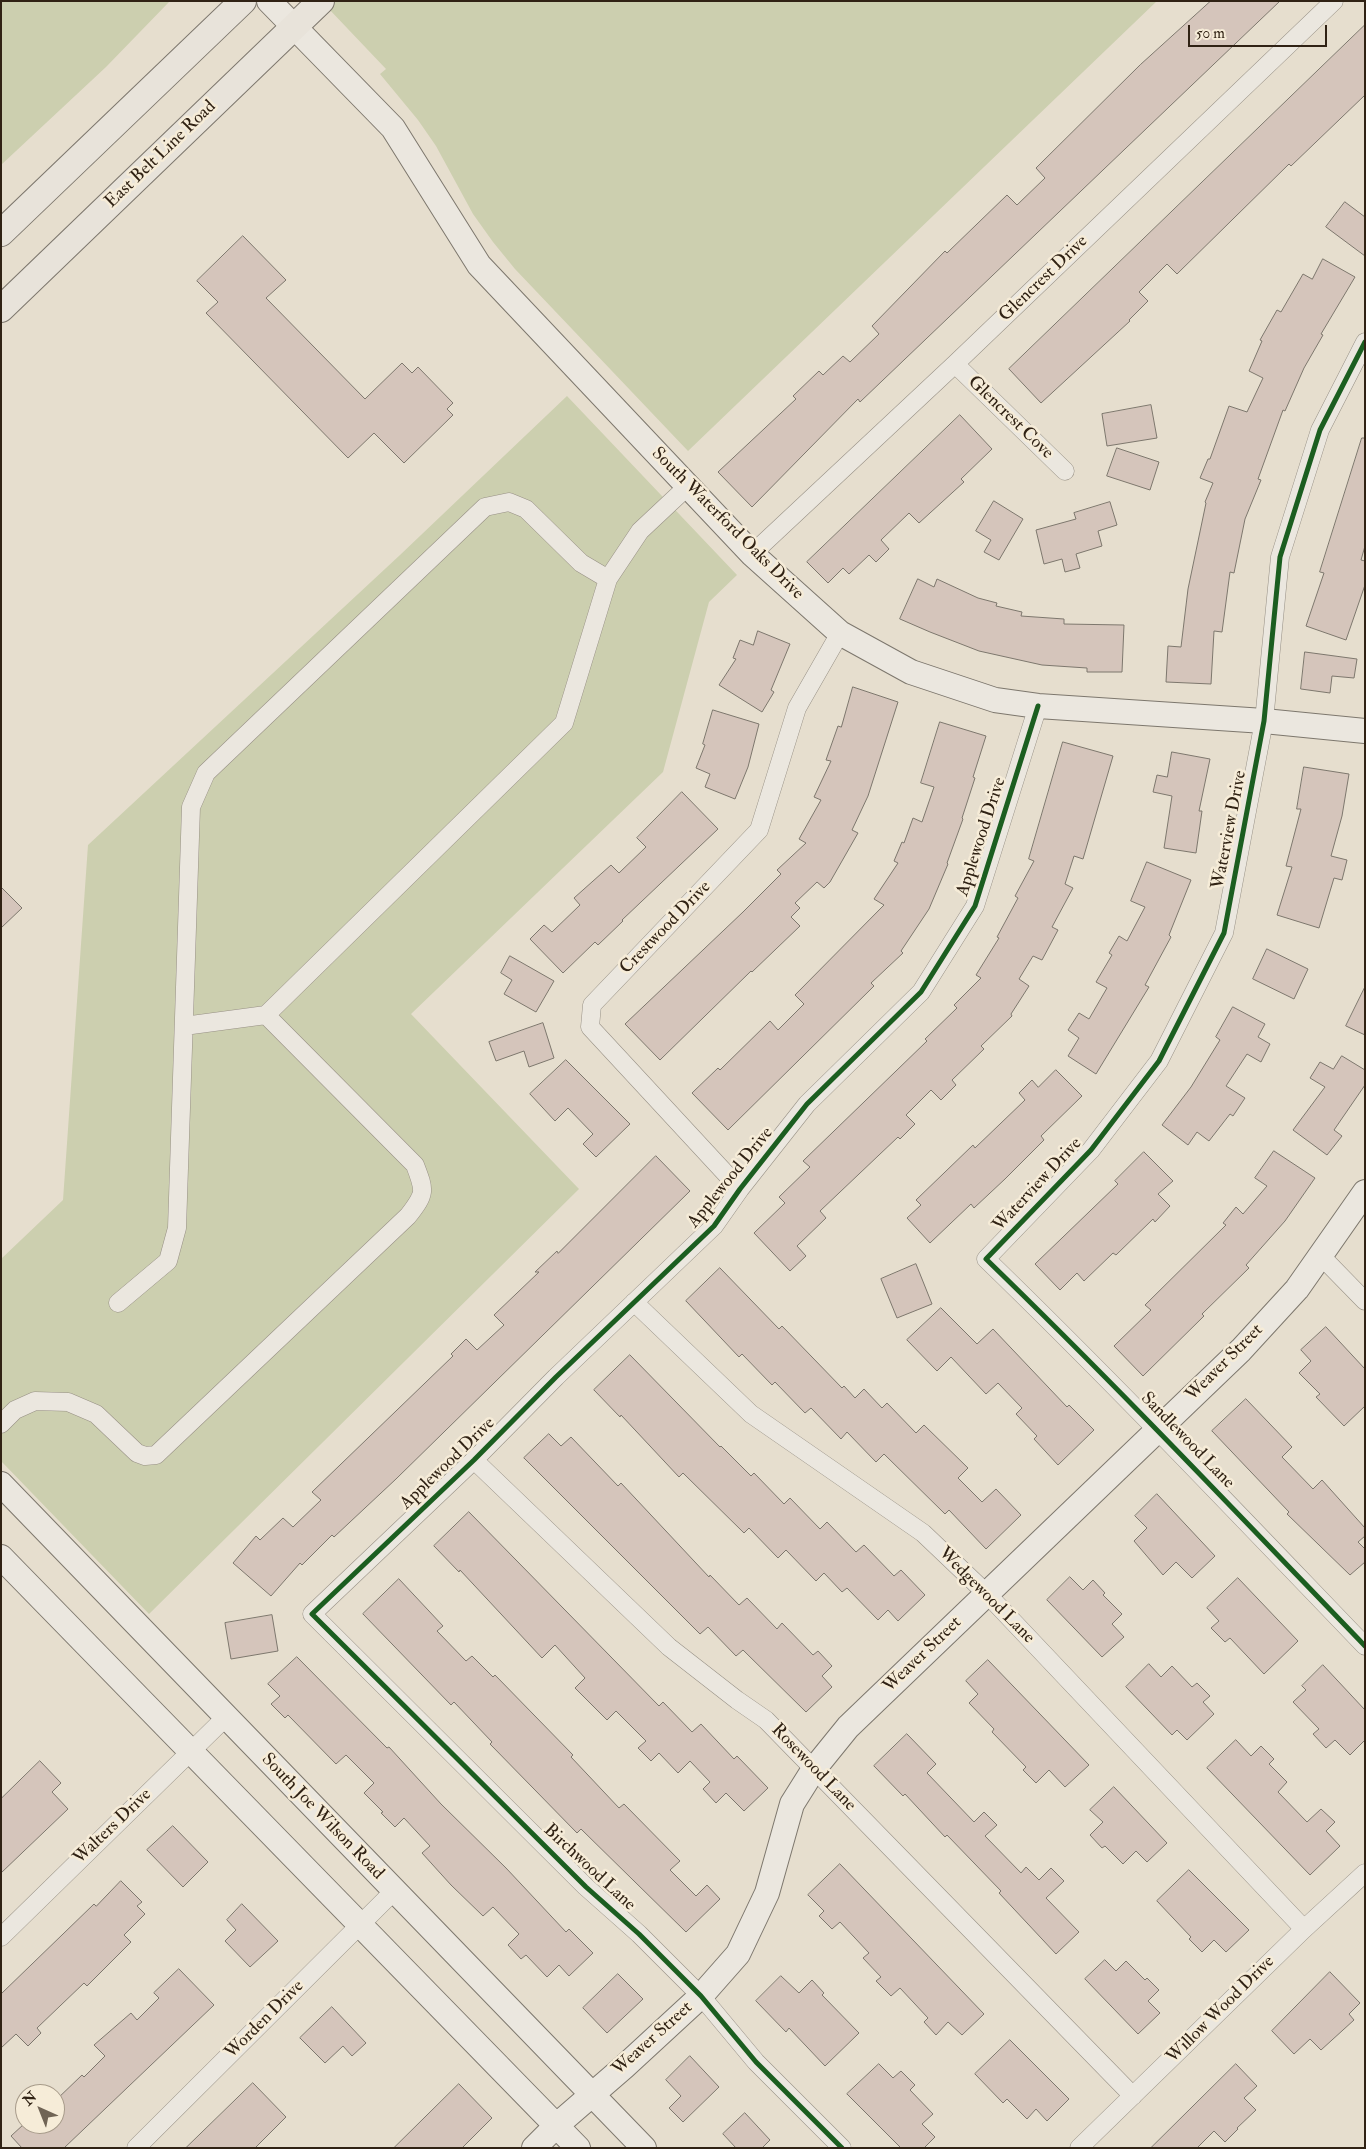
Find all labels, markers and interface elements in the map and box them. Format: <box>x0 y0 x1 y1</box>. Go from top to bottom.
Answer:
scale bar <box>1191 15 1330 47</box>
text: 50 m <box>1196 24 1225 43</box>
street label: East Belt Line Road <box>101 97 221 213</box>
street label: Glencrest Drive <box>995 231 1093 327</box>
street label: Glencrest Cove <box>963 372 1057 464</box>
street label: South Waterford Oaks Drive <box>646 443 808 605</box>
street label: Waterview Drive <box>1208 769 1252 891</box>
street label: Applewood Drive <box>953 775 1011 899</box>
street label: Crestwood Drive <box>616 877 716 979</box>
street label: Applewood Drive <box>684 1123 778 1233</box>
street label: Waterview Drive <box>989 1134 1087 1236</box>
street label: Weaver Street <box>1182 1320 1268 1406</box>
street label: Sandlewood Lane <box>1136 1388 1238 1494</box>
street label: Applewood Drive <box>396 1413 500 1515</box>
street label: Wedgewood Lane <box>933 1543 1039 1649</box>
street label: Weaver Street <box>879 1612 967 1698</box>
street label: Rosewood Lane <box>766 1720 860 1816</box>
street label: South Joe Wilson Road <box>256 1749 388 1885</box>
street label: Walters Drive <box>70 1785 156 1869</box>
street label: Birchwood Lane <box>539 1820 639 1916</box>
street label: Willow Wood Drive <box>1163 1952 1279 2068</box>
street label: Worden Drive <box>221 1976 309 2064</box>
street label: Weaver Street <box>608 1997 698 2081</box>
north arrow <box>15 2084 65 2134</box>
text: N <box>20 2088 40 2109</box>

